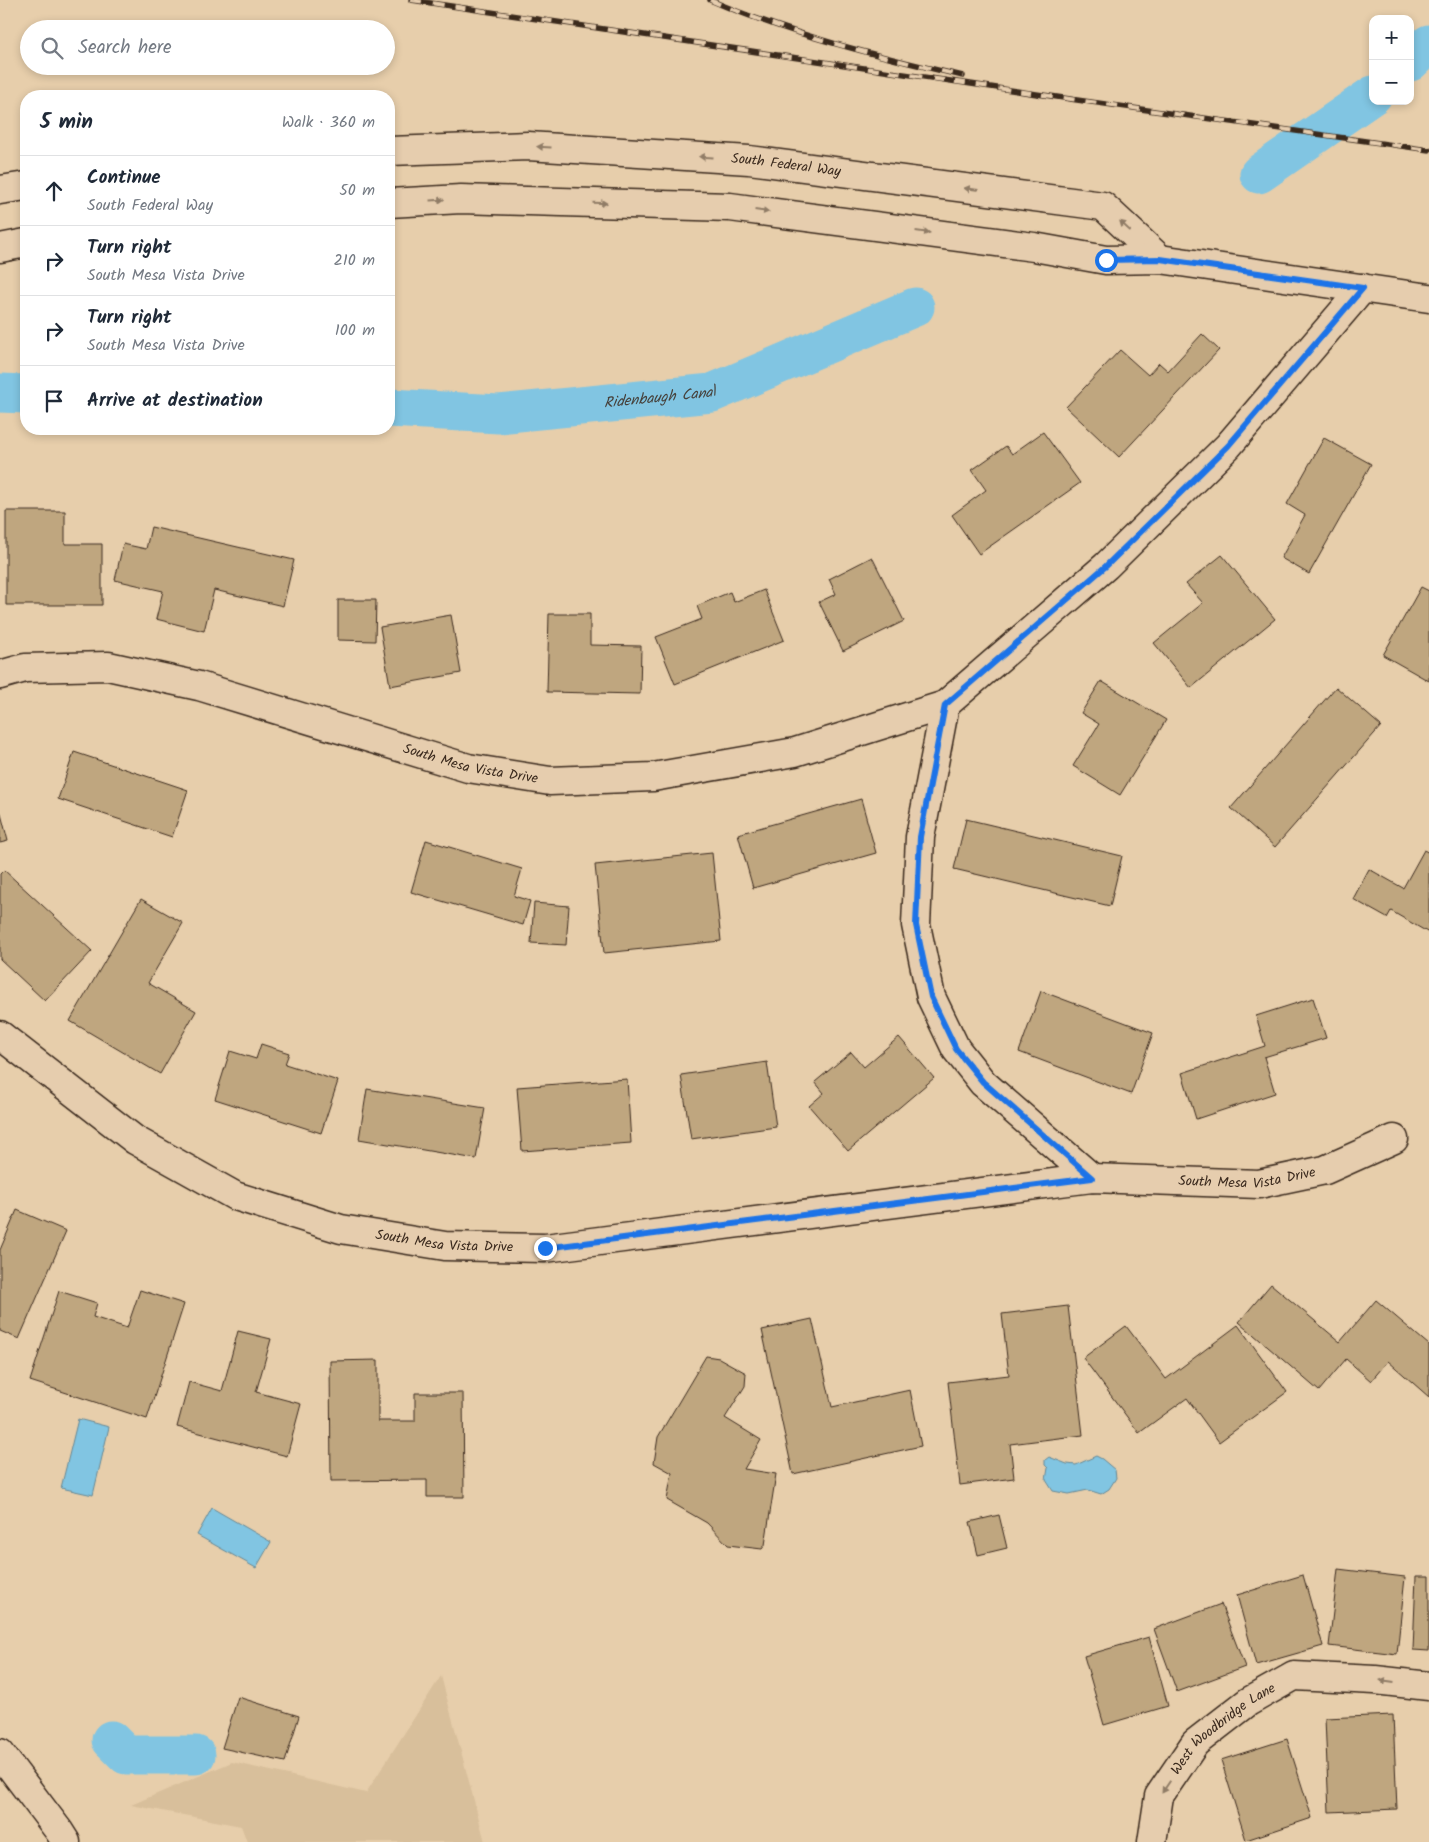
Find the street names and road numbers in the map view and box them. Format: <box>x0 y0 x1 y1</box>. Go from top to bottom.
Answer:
street label: South Federal Way <box>731 148 843 183</box>
street label: South Mesa Vista Drive <box>400 738 540 790</box>
street label: South Mesa Vista Drive <box>1178 1161 1318 1195</box>
street label: South Mesa Vista Drive <box>374 1224 514 1258</box>
street label: West Woodbridge Lane <box>1165 1677 1280 1779</box>

